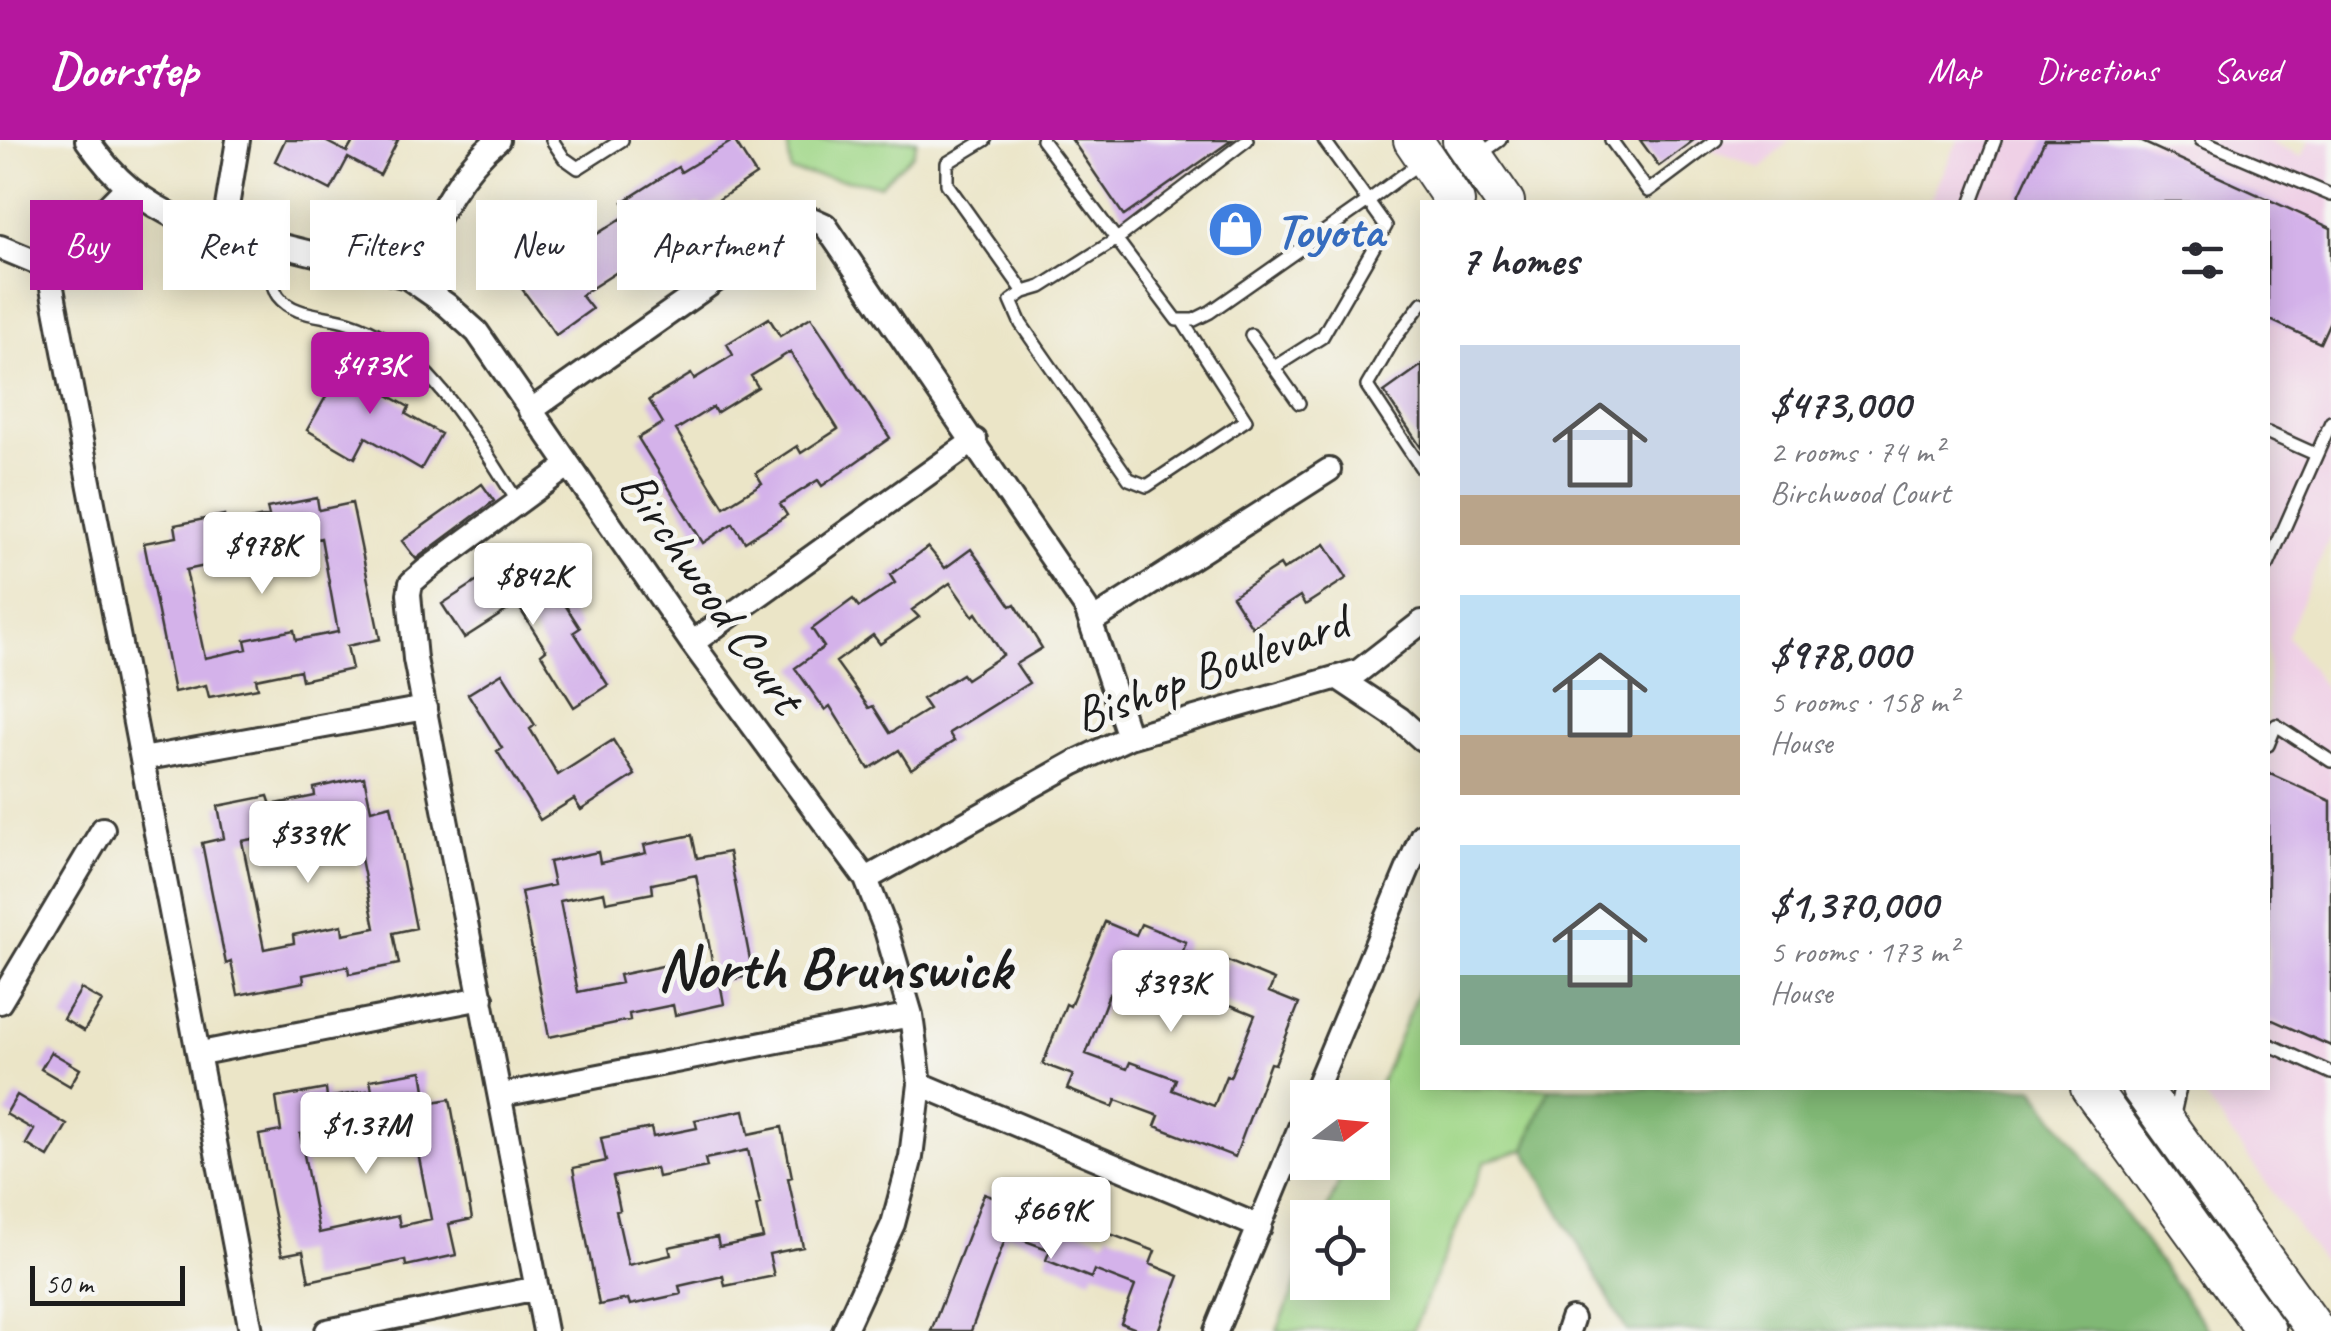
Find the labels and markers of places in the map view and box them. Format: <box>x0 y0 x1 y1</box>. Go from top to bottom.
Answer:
shop icon: Toyota <box>1206 199 1266 259</box>
place label: Toyota <box>1275 199 1388 262</box>
pin: $473K <box>300 332 440 417</box>
pin: $978K <box>192 512 332 597</box>
pin: $842K <box>463 543 603 628</box>
pin: $339K <box>238 801 378 886</box>
pin: $393K <box>1101 950 1241 1035</box>
pin: $1.37M <box>285 1092 447 1177</box>
pin: $669K <box>981 1177 1121 1262</box>

